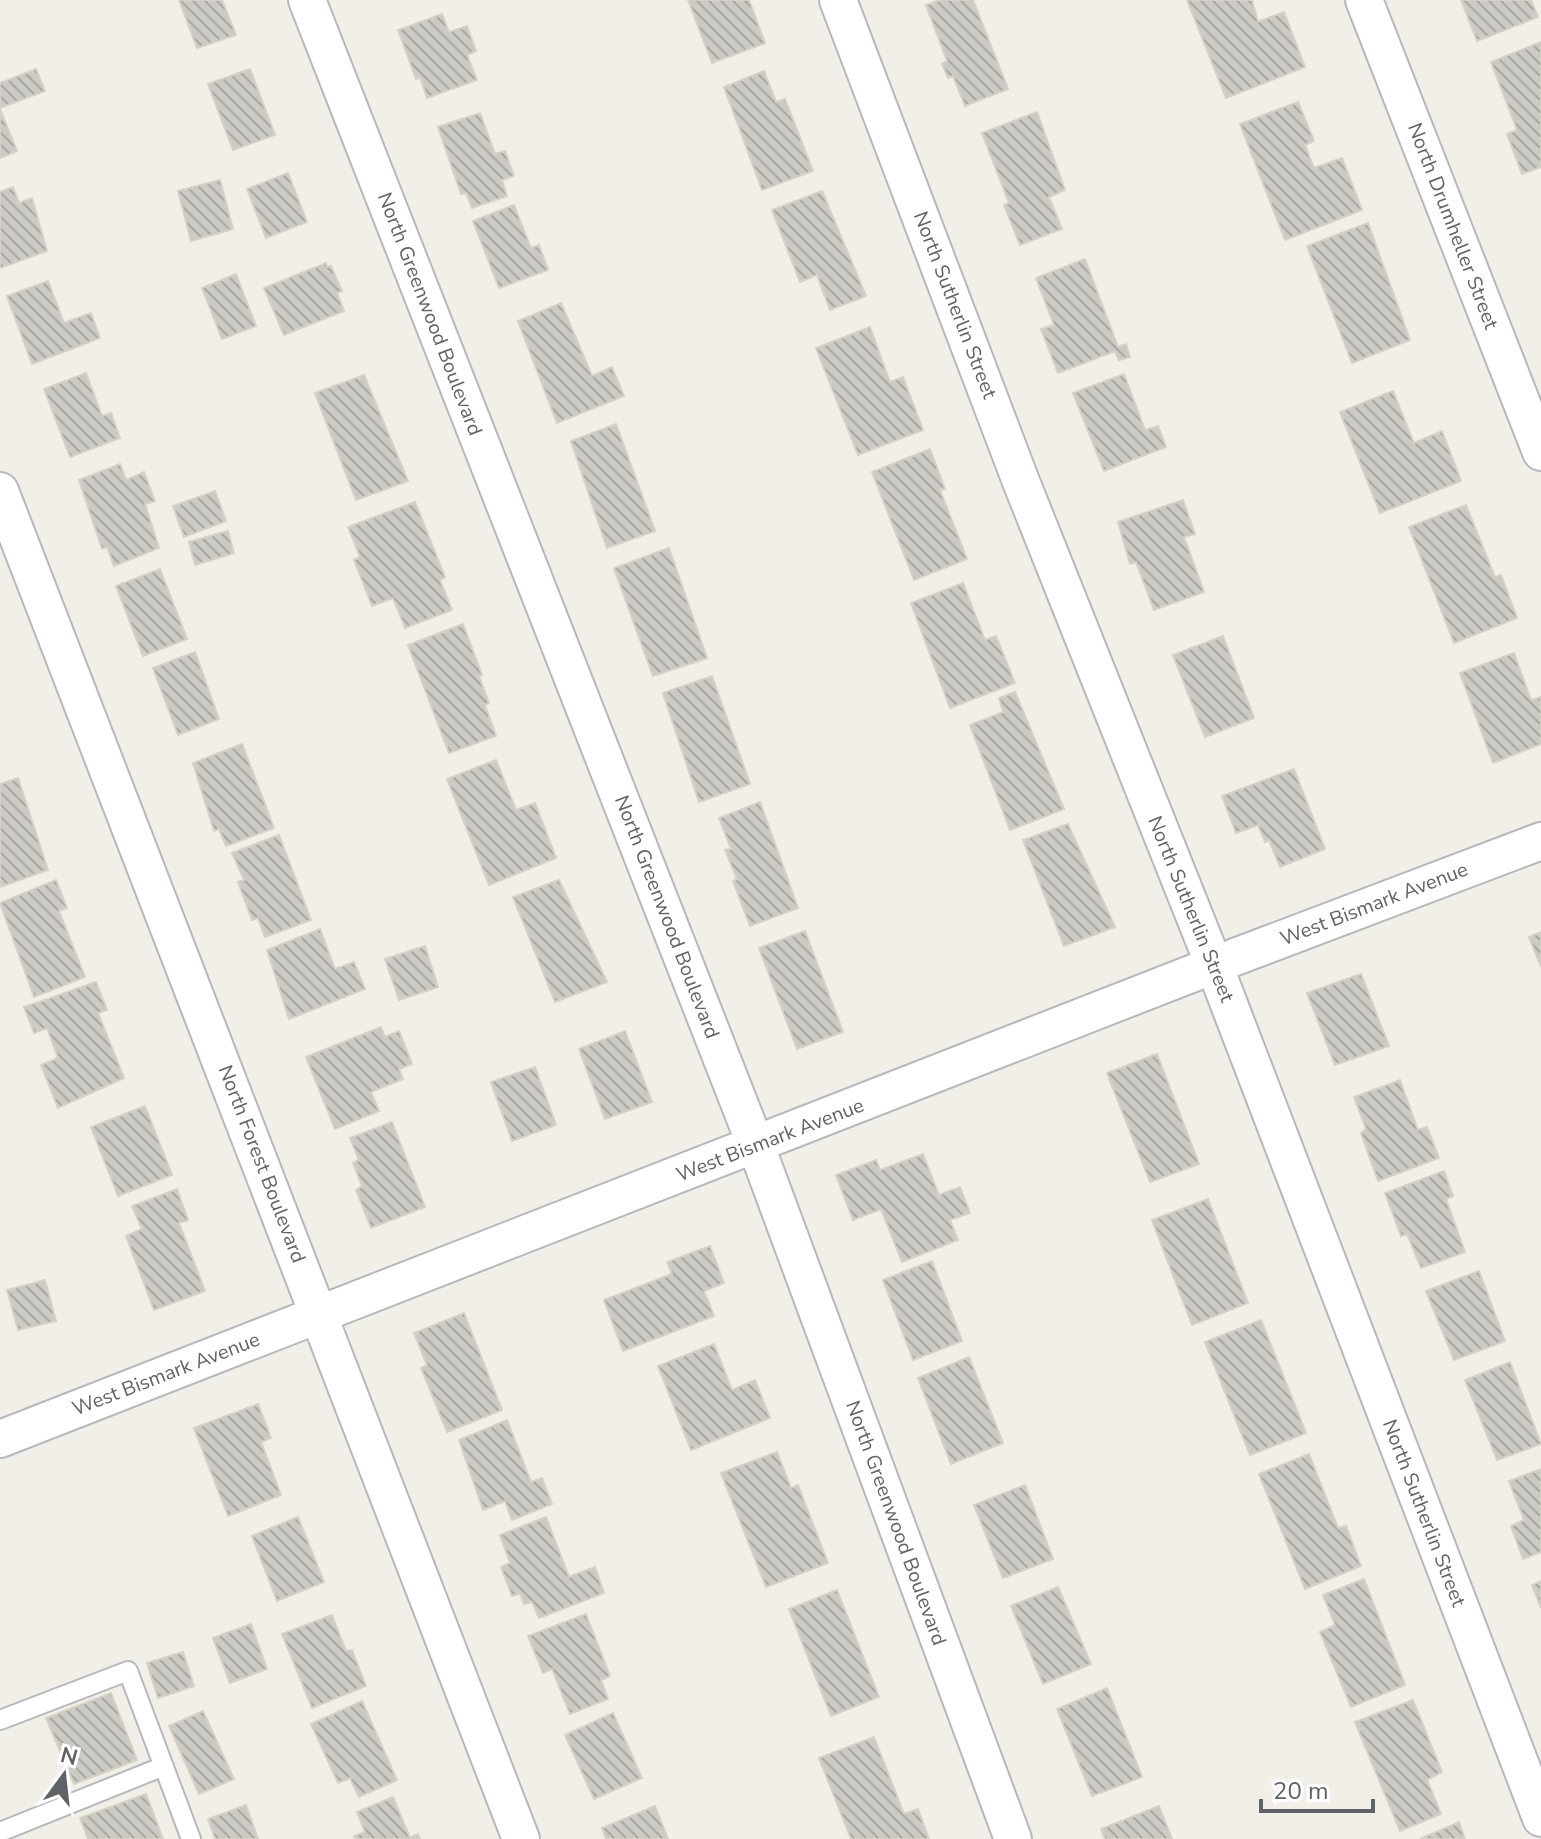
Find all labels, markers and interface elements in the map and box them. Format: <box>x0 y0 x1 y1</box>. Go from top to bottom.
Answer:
street label: North Drumheller Street <box>1401 119 1505 334</box>
street label: North Greenwood Boulevard <box>371 188 489 440</box>
street label: North Sutherlin Street <box>907 208 1004 403</box>
street label: North Greenwood Boulevard <box>608 791 726 1043</box>
street label: North Sutherlin Street <box>1141 812 1241 1007</box>
street label: West Bismark Avenue <box>1276 856 1472 952</box>
street label: North Forest Boulevard <box>212 1061 312 1267</box>
street label: West Bismark Avenue <box>672 1092 868 1188</box>
street label: West Bismark Avenue <box>68 1326 264 1422</box>
street label: North Greenwood Boulevard <box>839 1397 953 1649</box>
street label: North Sutherlin Street <box>1376 1416 1473 1611</box>
north arrow <box>24 1735 104 1815</box>
text: N <box>57 1740 81 1773</box>
scale bar <box>1261 1763 1373 1813</box>
text: 20 m <box>1273 1775 1329 1807</box>

